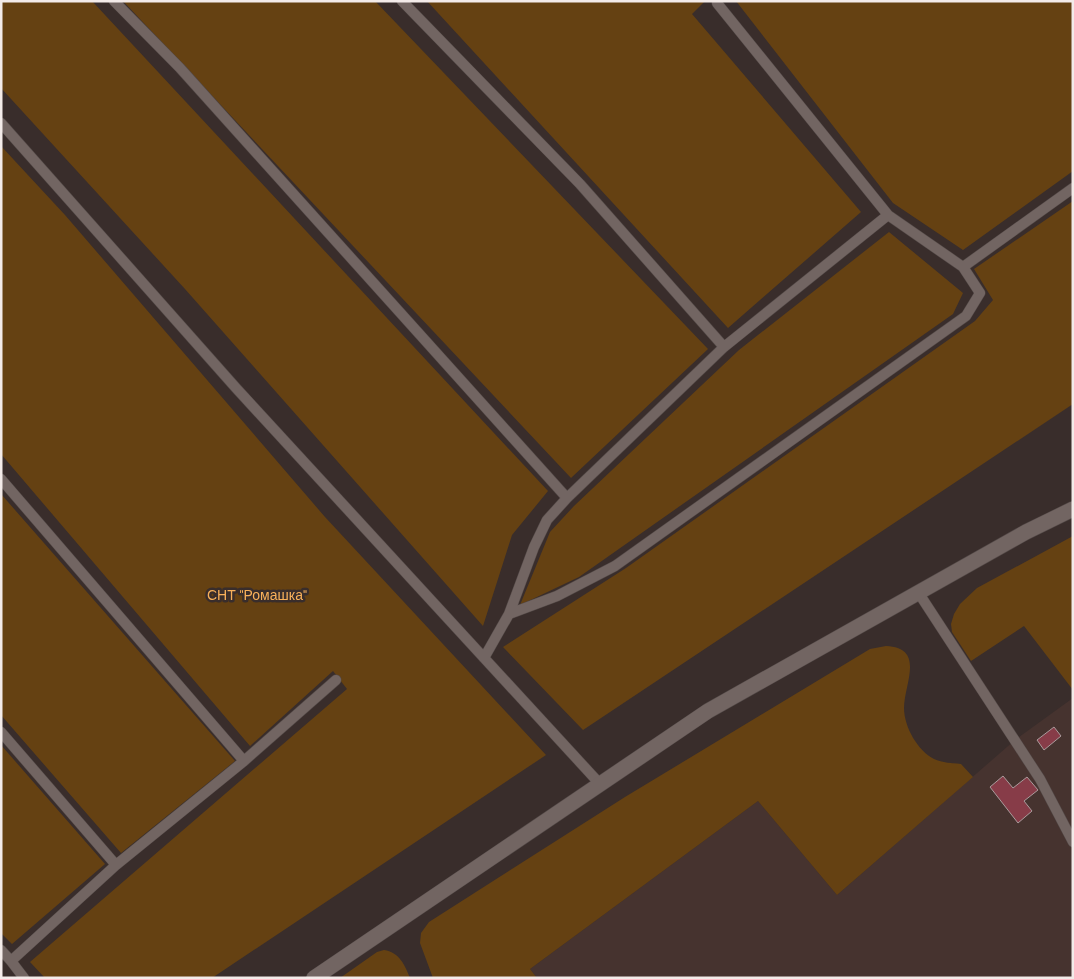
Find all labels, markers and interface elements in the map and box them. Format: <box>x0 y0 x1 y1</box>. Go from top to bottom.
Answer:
park label: СНТ "Ромашка" <box>207 586 307 604</box>

